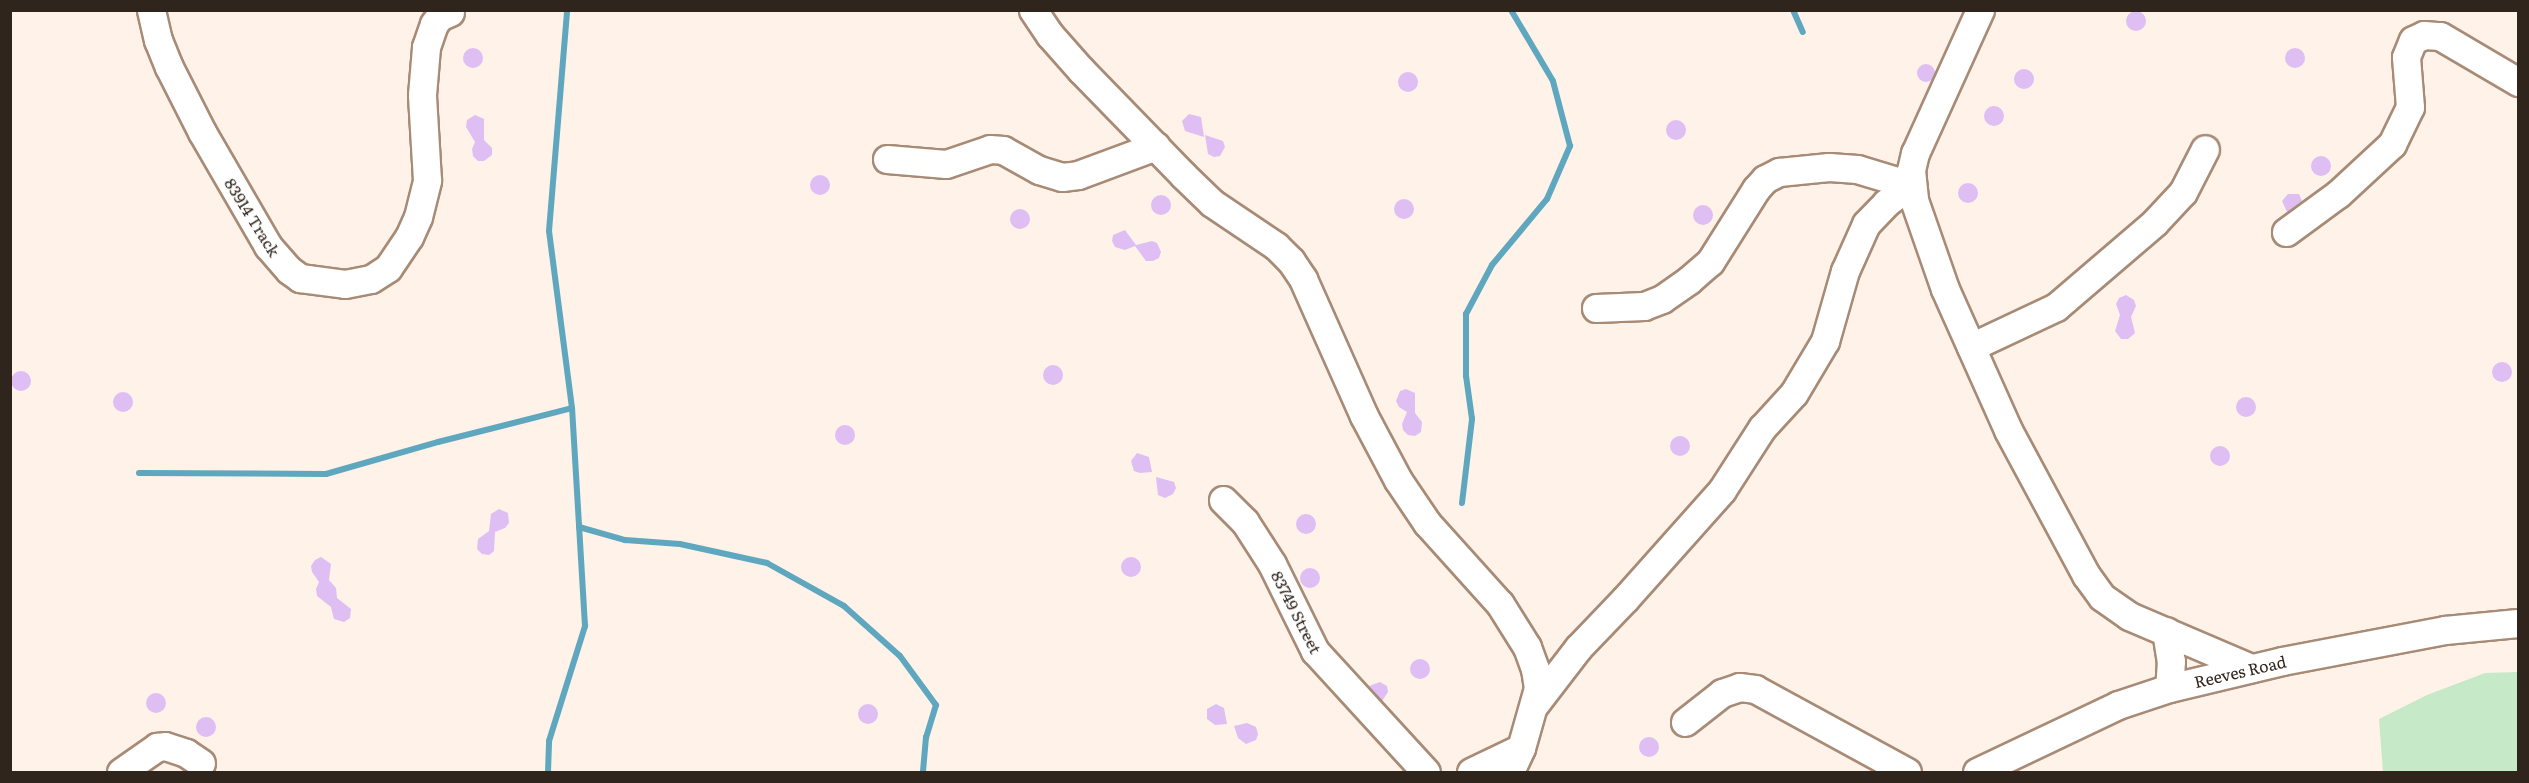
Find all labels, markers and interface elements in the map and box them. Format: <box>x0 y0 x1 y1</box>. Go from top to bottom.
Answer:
street label: 83914 Track <box>221 174 285 260</box>
street label: 83749 Street <box>1268 567 1326 657</box>
street label: Reeves Road <box>2192 651 2288 691</box>

